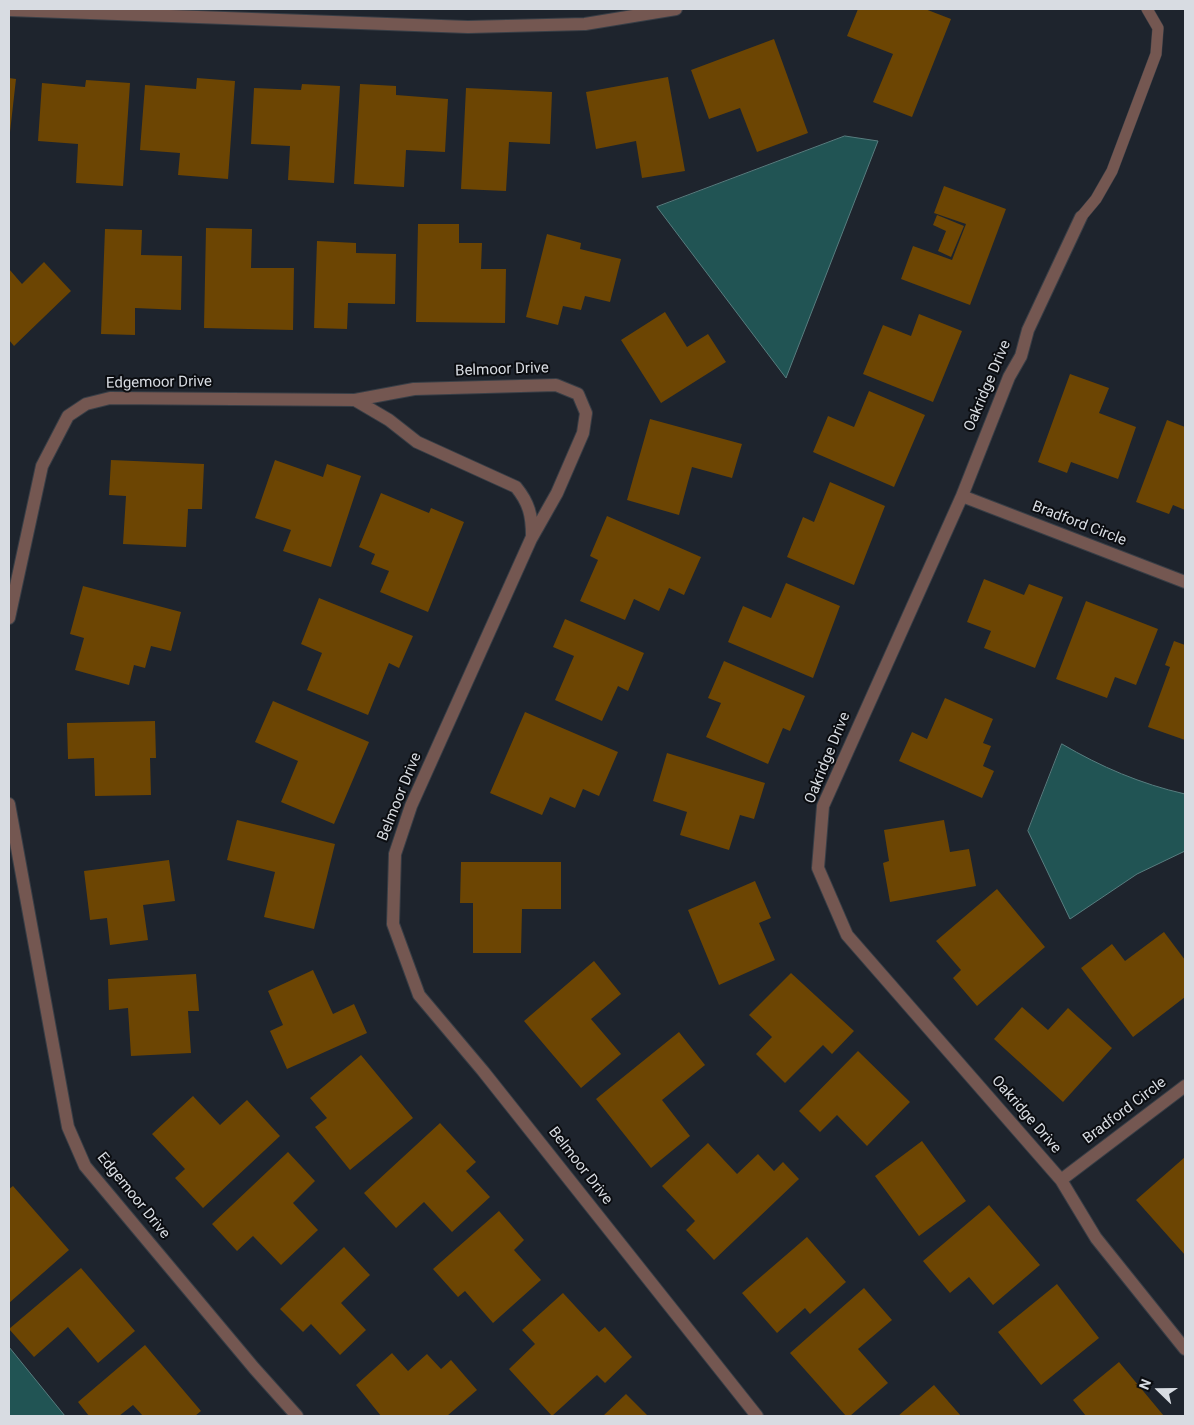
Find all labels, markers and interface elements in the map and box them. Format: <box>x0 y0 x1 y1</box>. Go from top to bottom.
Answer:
street label: Oakridge Drive <box>961 338 1015 434</box>
street label: Belmoor Drive <box>455 359 549 381</box>
street label: Edgemoor Drive <box>106 373 212 393</box>
street label: Bradford Circle <box>1029 498 1129 550</box>
street label: Oakridge Drive <box>801 710 855 806</box>
street label: Belmoor Drive <box>374 750 426 844</box>
street label: Oakridge Drive <box>987 1072 1065 1158</box>
street label: Bradford Circle <box>1080 1074 1170 1148</box>
street label: Belmoor Drive <box>544 1124 616 1208</box>
street label: Edgemoor Drive <box>93 1149 173 1243</box>
north arrow <box>1134 1365 1184 1415</box>
text: N <box>1136 1377 1154 1392</box>

